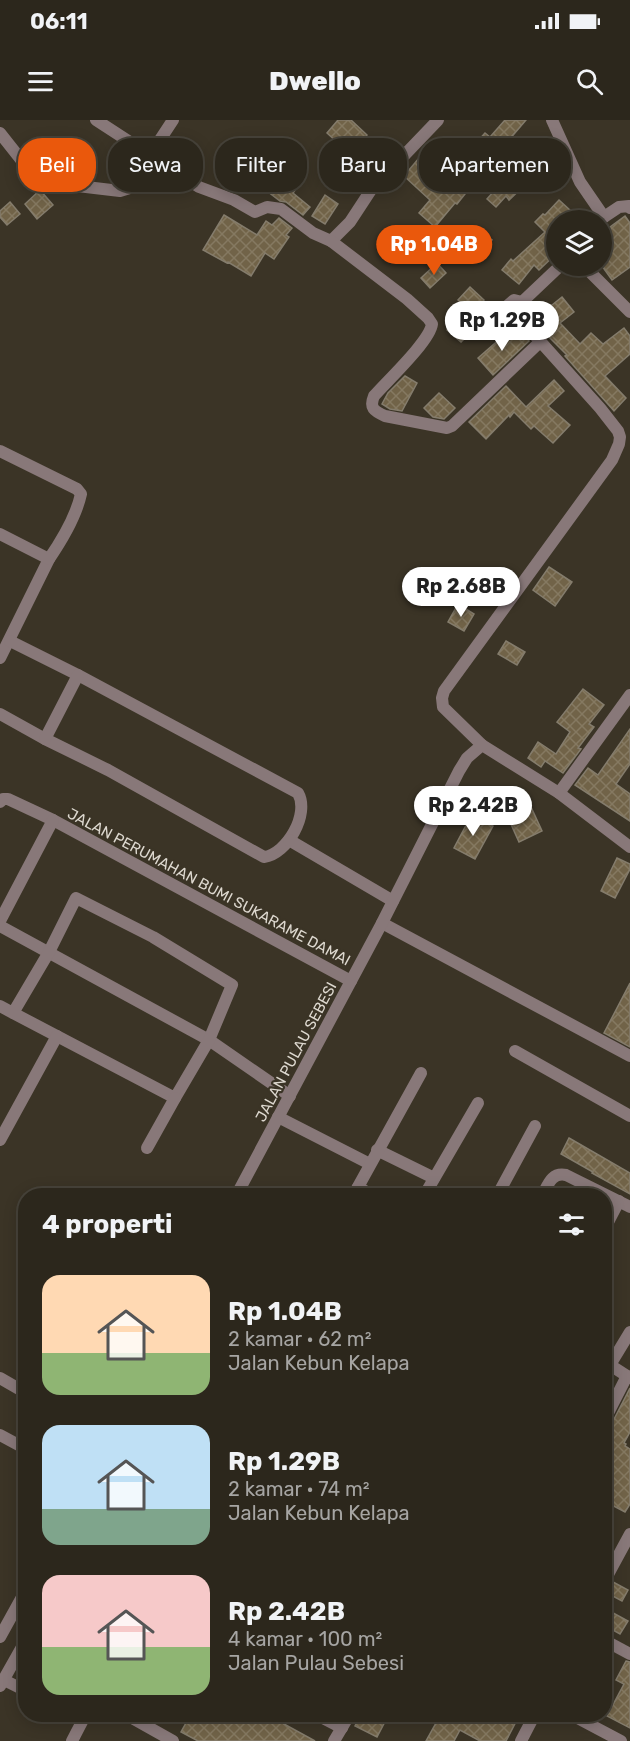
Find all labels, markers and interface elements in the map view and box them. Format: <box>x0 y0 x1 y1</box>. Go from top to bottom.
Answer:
text: 06:11 <box>30 8 88 35</box>
icon: menu <box>24 65 57 98</box>
text: Dwello <box>269 65 361 97</box>
icon: search <box>573 65 606 98</box>
chip: Beli <box>18 138 96 192</box>
chip: Sewa <box>108 138 203 192</box>
chip: Filter <box>215 138 307 192</box>
chip: Baru <box>319 138 407 192</box>
chip: Apartemen <box>419 138 571 192</box>
map controls <box>546 210 612 276</box>
button: layers <box>546 210 612 276</box>
pin: Rp 1.04B <box>372 225 496 276</box>
text: Rp 1.04B <box>390 232 478 256</box>
pin: Rp 1.29B <box>440 301 564 352</box>
text: Rp 1.29B <box>459 308 545 332</box>
pin: Rp 2.68B <box>399 567 523 618</box>
text: Rp 2.68B <box>416 574 506 598</box>
pin: Rp 2.42B <box>411 786 535 837</box>
text: Rp 2.42B <box>428 793 518 817</box>
street label: JALAN PERUMAHAN BUMI SUKARAME DAMAI <box>64 804 354 970</box>
street label: JALAN PULAU SEBESI <box>252 979 340 1125</box>
icon: filters <box>555 1208 588 1241</box>
text: 4 properti <box>42 1209 173 1240</box>
text: Rp 1.04B <box>228 1296 342 1327</box>
icon: home <box>90 1299 162 1371</box>
text: 2 kamar · 62 m² <box>228 1327 371 1351</box>
text: Jalan Kebun Kelapa <box>228 1351 410 1375</box>
text: Rp 1.29B <box>228 1446 340 1477</box>
icon: home <box>90 1449 162 1521</box>
text: 2 kamar · 74 m² <box>228 1477 370 1501</box>
text: Jalan Kebun Kelapa <box>228 1501 410 1525</box>
text: Rp 2.42B <box>228 1596 345 1627</box>
icon: home <box>90 1599 162 1671</box>
text: 4 kamar · 100 m² <box>228 1627 382 1651</box>
text: Jalan Pulau Sebesi <box>228 1651 404 1675</box>

